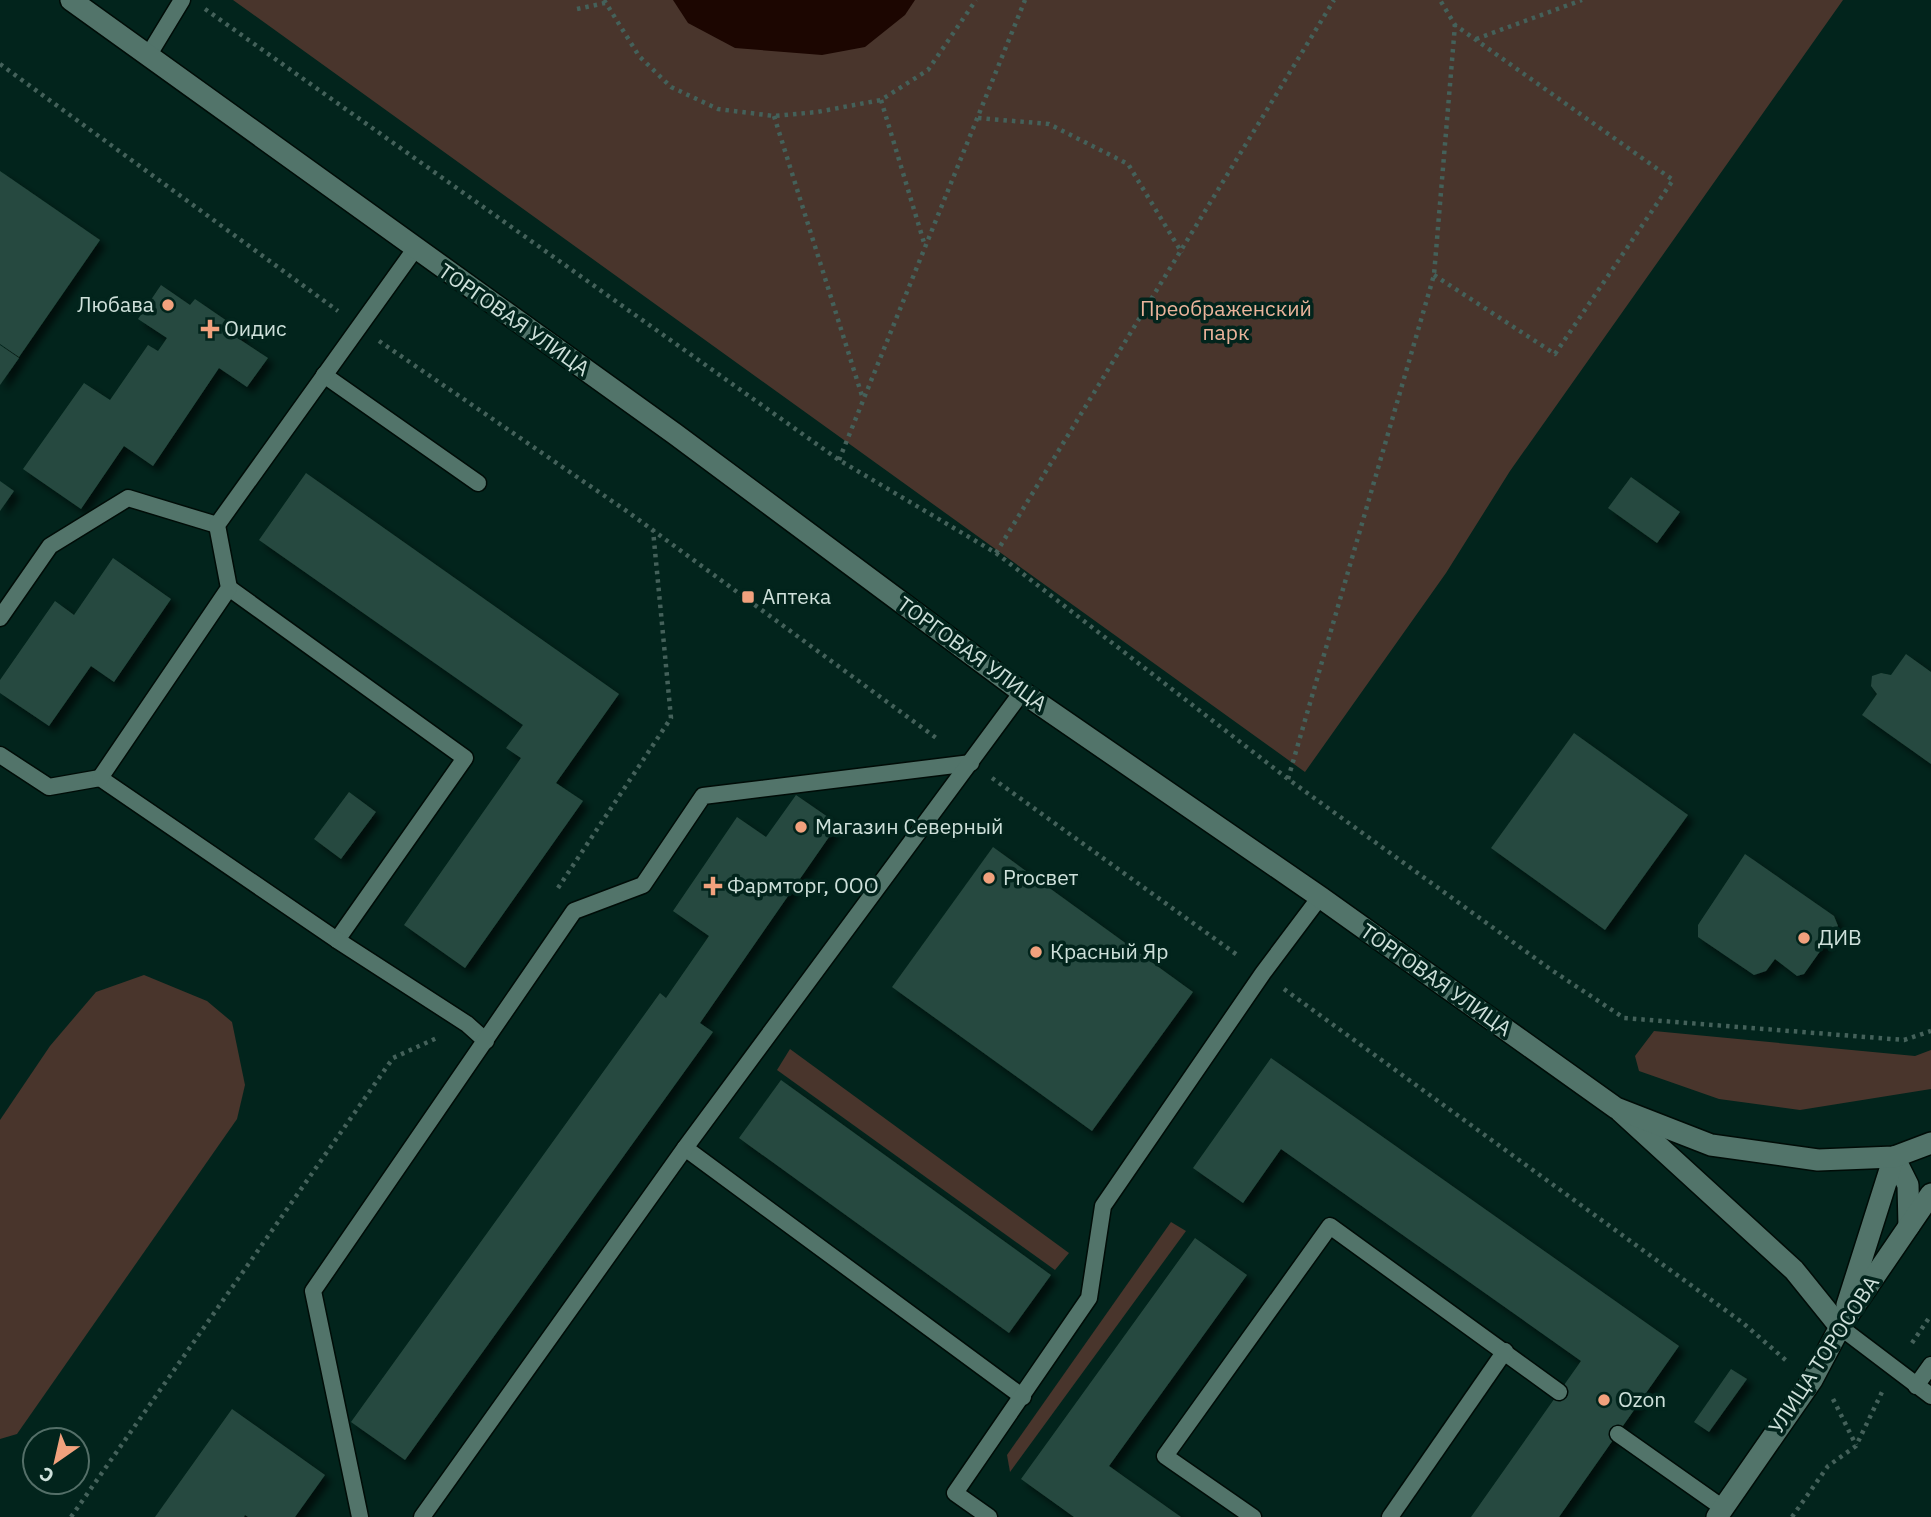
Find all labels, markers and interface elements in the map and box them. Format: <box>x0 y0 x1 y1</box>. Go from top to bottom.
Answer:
street label: ТОРГОВАЯ УЛИЦА <box>433 256 596 382</box>
place label: Любава <box>77 290 154 318</box>
park label: Преображенский парк <box>1140 294 1312 346</box>
marker: Любава <box>160 297 176 313</box>
place label: Оидис <box>224 314 287 342</box>
marker: Оидис <box>202 321 218 337</box>
place label: Аптека <box>762 582 831 610</box>
marker: Аптека <box>740 589 756 605</box>
street label: ТОРГОВАЯ УЛИЦА <box>892 589 1053 717</box>
place label: Магазин Северный <box>815 812 1003 840</box>
marker: Магазин Северный <box>793 819 809 835</box>
place label: Proсвет <box>1003 863 1078 891</box>
marker: Proсвет <box>981 870 997 886</box>
place label: Фармторг, ООО <box>727 871 879 899</box>
marker: Фармторг, ООО <box>705 878 721 894</box>
street label: ТОРГОВАЯ УЛИЦА <box>1355 916 1518 1042</box>
place label: ДИВ <box>1818 923 1862 951</box>
marker: ДИВ <box>1796 930 1812 946</box>
place label: Красный Яр <box>1050 937 1168 965</box>
marker: Красный Яр <box>1028 944 1044 960</box>
street label: УЛИЦА ТОРОСОВА <box>1762 1270 1885 1439</box>
place label: Ozon <box>1618 1385 1666 1413</box>
marker: Ozon <box>1596 1392 1612 1408</box>
north arrow <box>21 1426 91 1496</box>
text: С <box>35 1462 58 1489</box>

